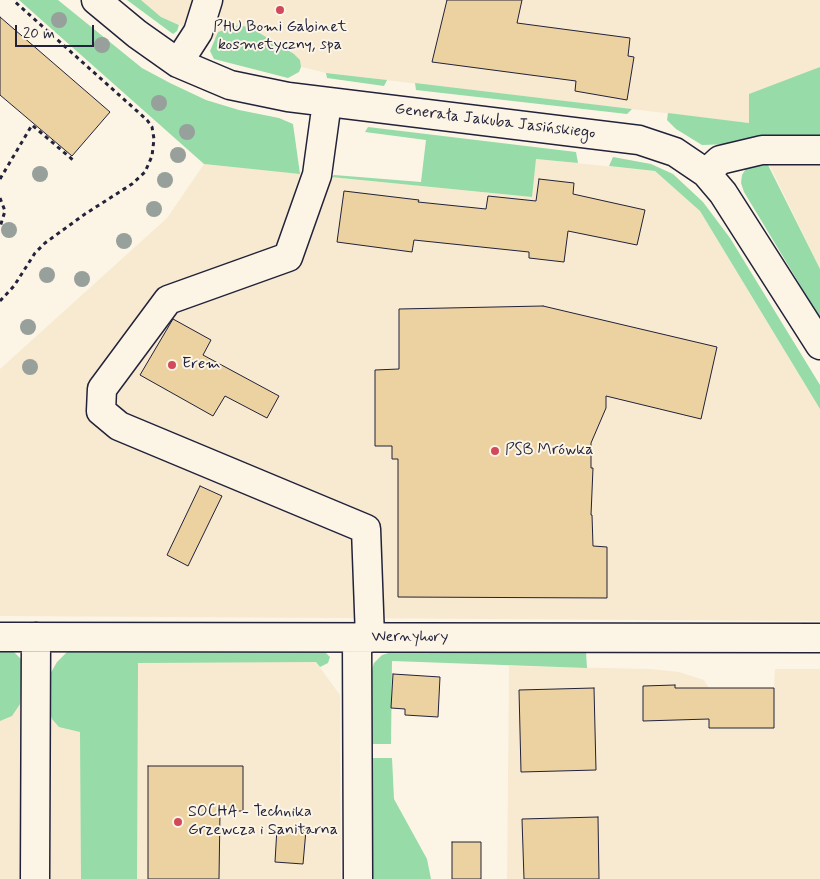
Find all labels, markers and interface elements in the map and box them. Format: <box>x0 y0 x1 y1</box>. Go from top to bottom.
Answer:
marker: PHU Bomi Gabinet kosmetyczny, spa <box>274 4 286 16</box>
scale bar <box>18 15 96 47</box>
place label: PHU Bomi Gabinet kosmetyczny, spa <box>213 18 347 56</box>
text: 20 m <box>23 24 55 44</box>
street label: Generała Jakuba Jasińskiego <box>394 100 596 144</box>
place label: Erem <box>182 355 221 375</box>
marker: Erem <box>166 359 178 371</box>
place label: PSB Mrówka <box>505 441 593 461</box>
marker: PSB Mrówka <box>489 445 501 457</box>
street label: Wernyhory <box>372 628 448 648</box>
place label: SOCHA - Technika Grzewcza i Sanitarna <box>188 803 338 841</box>
marker: SOCHA - Technika Grzewcza i Sanitarna <box>172 816 184 828</box>

